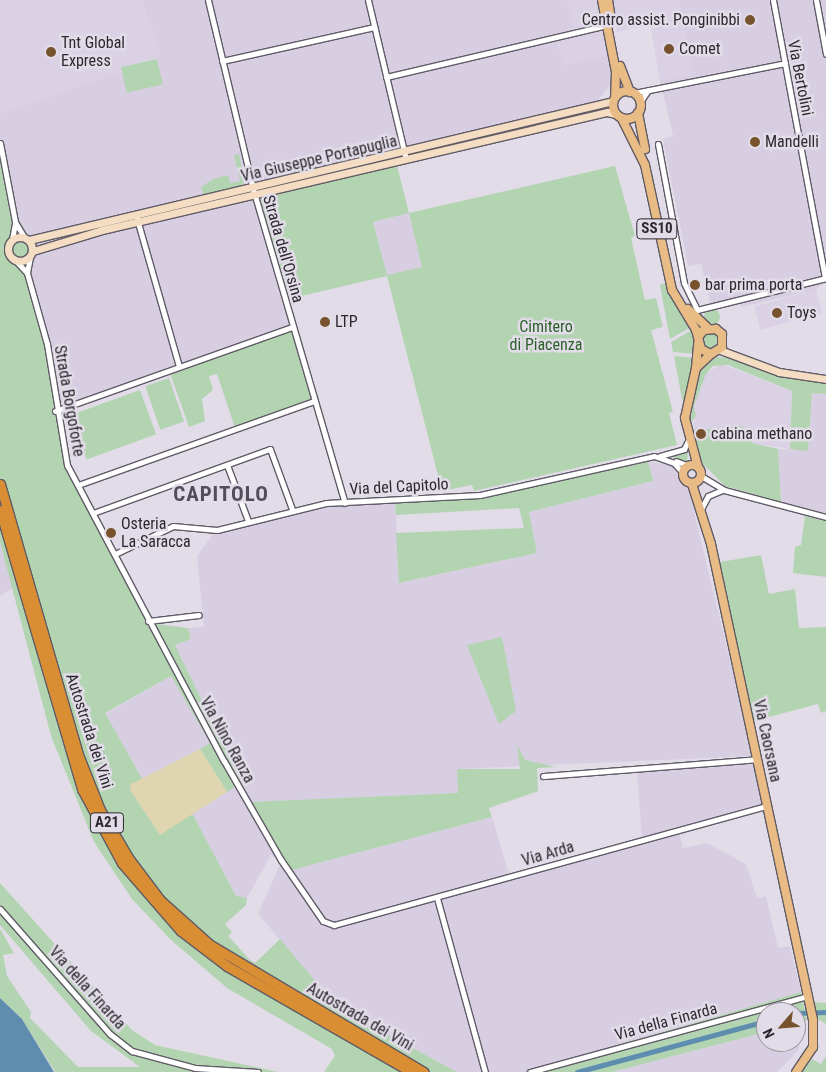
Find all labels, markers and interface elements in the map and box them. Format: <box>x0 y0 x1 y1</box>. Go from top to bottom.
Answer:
place label: Centro assist. Ponginibbi <box>582 10 740 30</box>
marker: Centro assist. Ponginibbi <box>744 14 756 26</box>
place label: Tnt Global Express <box>61 33 125 71</box>
street label: Via Bertolini <box>783 38 817 118</box>
place label: Comet <box>679 39 720 59</box>
marker: Comet <box>663 43 675 55</box>
marker: Tnt Global Express <box>45 46 57 58</box>
street label: Via Giuseppe Portapuglia <box>239 132 399 186</box>
place label: Mandelli <box>765 132 819 152</box>
marker: Mandelli <box>749 136 761 148</box>
street label: Strada dell'Orsina <box>258 193 308 305</box>
road number: SS10 <box>636 216 678 242</box>
place label: bar prima porta <box>705 275 803 295</box>
marker: bar prima porta <box>689 279 701 291</box>
place label: Toys <box>787 303 816 323</box>
marker: Toys <box>771 307 783 319</box>
place label: LTP <box>335 312 358 332</box>
marker: LTP <box>319 316 331 328</box>
park label: Cimitero di Piacenza <box>510 317 582 355</box>
street label: Strada Borgoforte <box>50 344 88 458</box>
place label: cabina methano <box>711 424 812 444</box>
marker: cabina methano <box>695 428 707 440</box>
street label: Via del Capitolo <box>349 475 449 499</box>
district label: CAPITOLO <box>172 481 270 507</box>
place label: Osteria La Saracca <box>121 514 191 552</box>
marker: Osteria La Saracca <box>105 527 117 539</box>
street label: Autostrada dei Vini <box>61 671 117 791</box>
street label: Via Nino Ranza <box>195 694 259 786</box>
street label: Via Caorsana <box>749 698 785 784</box>
road number: A21 <box>90 810 124 836</box>
street label: Via Arda <box>520 837 576 871</box>
street label: Via della Finarda <box>45 942 129 1034</box>
street label: Autostrada dei Vini <box>303 979 417 1055</box>
street label: Via della Finarda <box>613 999 719 1045</box>
north arrow <box>756 1002 806 1052</box>
text: N <box>759 1026 778 1041</box>

